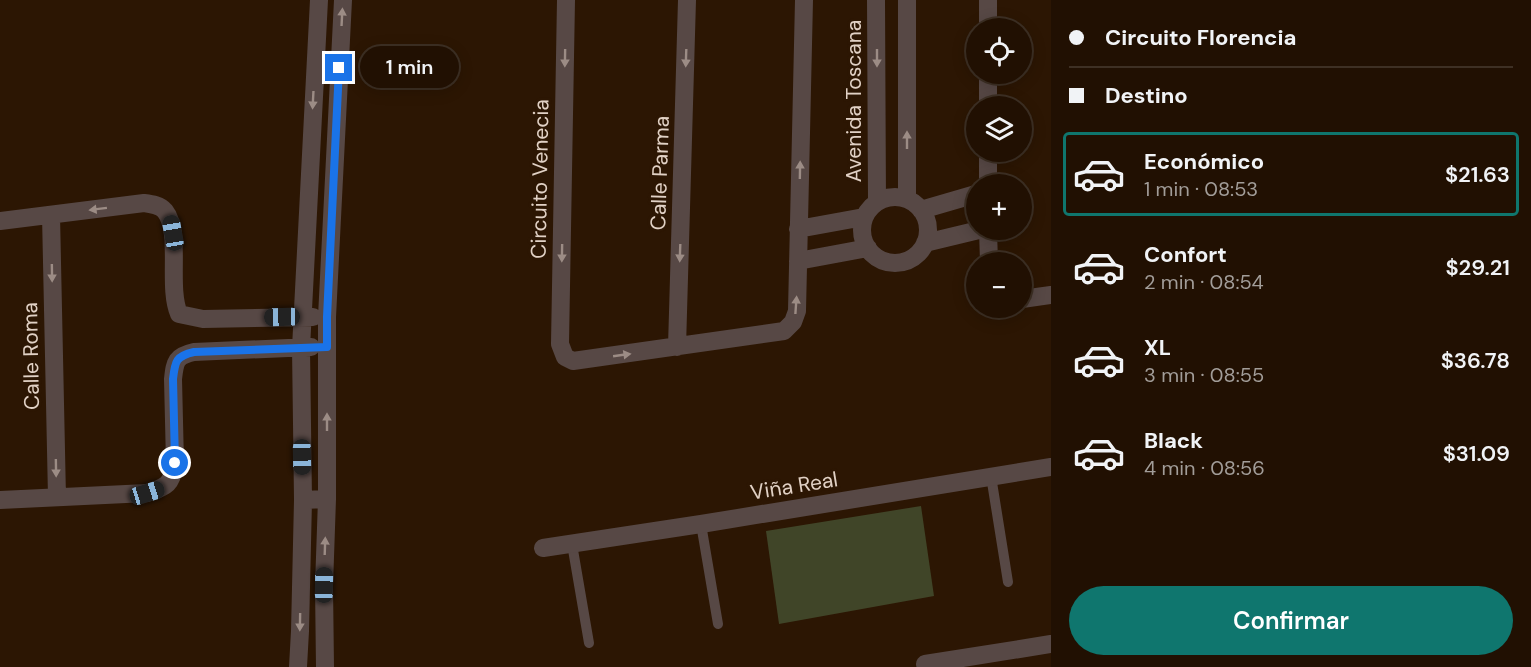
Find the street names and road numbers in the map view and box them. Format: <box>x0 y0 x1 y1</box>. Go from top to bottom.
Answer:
street label: Avenida Toscana <box>840 20 868 182</box>
street label: Circuito Venecia <box>525 99 555 259</box>
street label: Calle Parma <box>644 115 676 231</box>
street label: Calle Roma <box>16 302 46 410</box>
street label: Viña Real <box>748 465 840 507</box>

